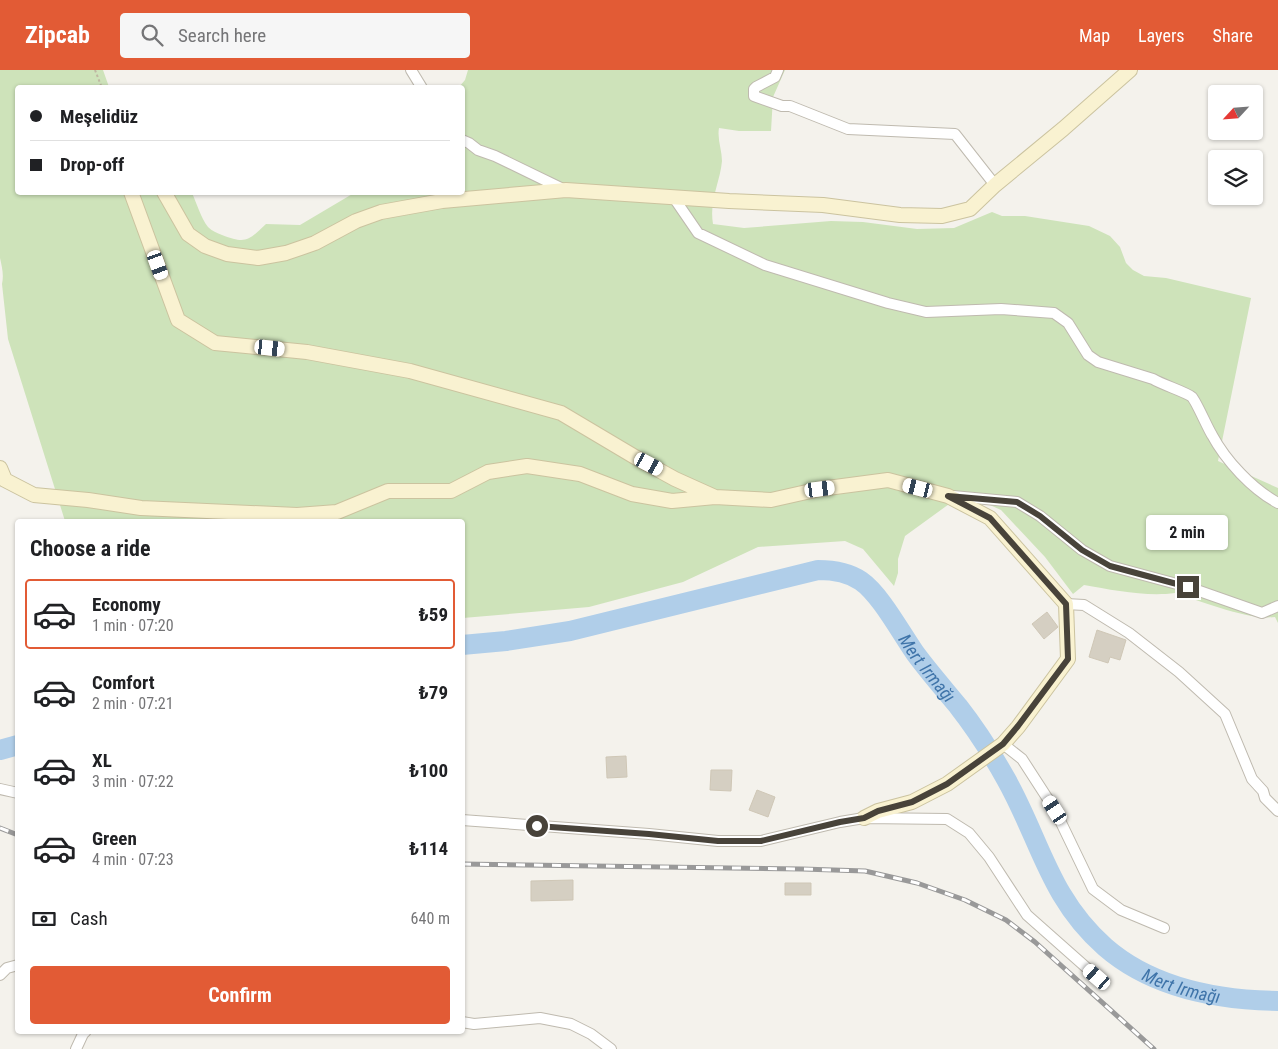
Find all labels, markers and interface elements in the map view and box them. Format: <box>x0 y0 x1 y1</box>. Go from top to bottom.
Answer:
search box <box>120 13 470 58</box>
text: Zipcab <box>25 21 90 49</box>
icon: search <box>138 21 166 49</box>
text: Search here <box>178 24 266 47</box>
text: Map <box>1079 25 1110 46</box>
text: Layers <box>1138 25 1185 46</box>
text: Share <box>1213 25 1253 46</box>
north arrow <box>1208 85 1262 140</box>
map controls <box>1208 85 1263 205</box>
text: Meşelidüz <box>60 105 138 128</box>
button: layers <box>1208 150 1263 205</box>
text: Drop-off <box>60 153 124 176</box>
car <box>145 248 170 282</box>
car <box>254 339 285 357</box>
car <box>632 450 665 478</box>
car <box>901 477 934 499</box>
car <box>804 480 835 498</box>
callout: 2 min <box>1147 514 1229 550</box>
text: 2 min <box>1169 523 1205 542</box>
text: Choose a ride <box>30 536 151 561</box>
route end <box>1177 576 1199 598</box>
icon: car <box>32 592 77 637</box>
text: Economy <box>92 593 161 616</box>
text: ₺59 <box>419 603 448 626</box>
text: 1 min · 07:20 <box>92 616 174 635</box>
water label: Mert Irmağı <box>895 630 960 706</box>
icon: car <box>32 670 77 715</box>
text: Comfort <box>92 671 155 694</box>
text: ₺79 <box>419 681 448 704</box>
text: 2 min · 07:21 <box>92 694 174 713</box>
icon: car <box>32 748 77 793</box>
text: XL <box>92 749 112 772</box>
text: ₺100 <box>409 759 448 782</box>
text: 3 min · 07:22 <box>92 772 174 791</box>
car <box>1040 793 1069 827</box>
route start <box>526 815 548 837</box>
icon: car <box>32 826 77 871</box>
text: Green <box>92 827 137 850</box>
text: ₺114 <box>409 837 448 860</box>
text: 4 min · 07:23 <box>92 850 174 869</box>
icon: cash <box>30 905 58 933</box>
text: Cash <box>70 907 108 930</box>
text: 640 m <box>411 909 450 928</box>
car <box>1080 961 1113 993</box>
water label: Mert Irmağı <box>1139 963 1222 1007</box>
button: Confirm <box>30 966 450 1024</box>

